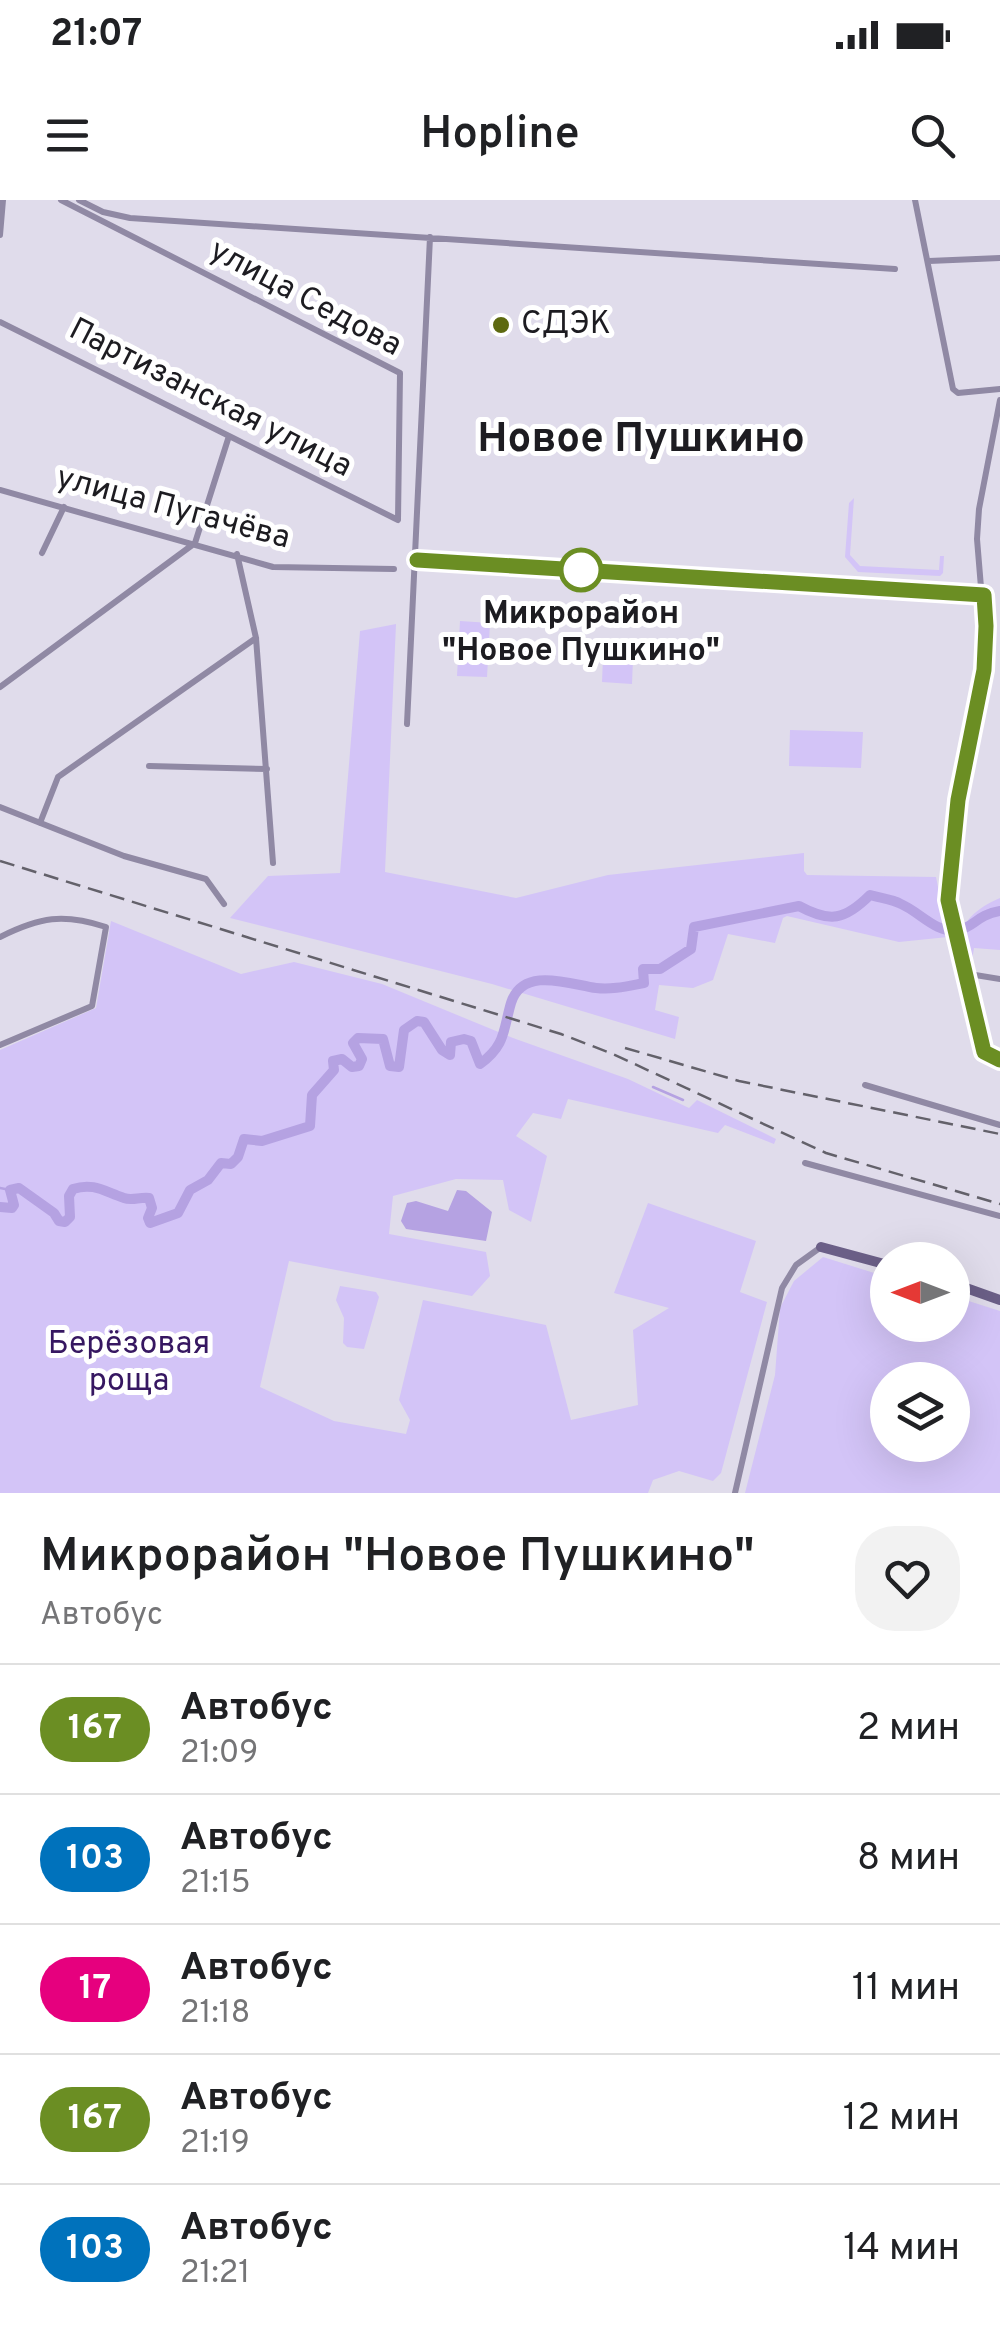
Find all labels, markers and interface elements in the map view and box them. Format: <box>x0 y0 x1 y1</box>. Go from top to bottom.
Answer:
text: 21:07 <box>50 11 142 60</box>
text: Hopline <box>420 107 580 164</box>
icon: menu <box>40 108 95 163</box>
icon: search <box>905 108 960 163</box>
street label: улица Седова <box>202 232 408 366</box>
place label: СДЭК <box>521 305 611 345</box>
street label: Партизанская улица <box>62 310 358 488</box>
marker: СДЭК <box>490 314 512 336</box>
district label: Новое Пушкино <box>477 414 805 467</box>
street label: улица Пугачёва <box>52 459 294 559</box>
marker: Микрорайон "Новое Пушкино" <box>560 549 602 591</box>
place label: Микрорайон "Новое Пушкино" <box>442 595 720 672</box>
north arrow <box>870 1242 970 1342</box>
map controls <box>870 1242 970 1462</box>
park label: Берёзовая роща <box>48 1325 210 1402</box>
button: layers <box>870 1362 970 1462</box>
button: heart <box>855 1526 960 1631</box>
text: Микрорайон "Новое Пушкино" <box>40 1528 755 1588</box>
text: Автобус <box>40 1596 163 1636</box>
text: Автобус <box>180 1685 333 1734</box>
text: 2 мин <box>857 1705 960 1754</box>
text: 167 <box>68 1707 122 1751</box>
text: 21:09 <box>180 1734 258 1774</box>
text: Автобус <box>180 1815 333 1864</box>
text: 8 мин <box>857 1835 960 1884</box>
text: 103 <box>66 1837 124 1881</box>
text: 21:15 <box>180 1864 251 1904</box>
text: Автобус <box>180 1945 333 1994</box>
text: 11 мин <box>852 1965 960 2014</box>
text: 17 <box>79 1967 111 2011</box>
text: 21:18 <box>180 1994 250 2034</box>
text: Автобус <box>180 2075 333 2124</box>
text: 12 мин <box>843 2095 960 2144</box>
text: 167 <box>68 2097 122 2141</box>
text: 21:19 <box>180 2124 250 2164</box>
text: Автобус <box>180 2205 333 2254</box>
text: 14 мин <box>843 2225 960 2274</box>
text: 103 <box>66 2227 124 2271</box>
text: 21:21 <box>180 2254 250 2294</box>

